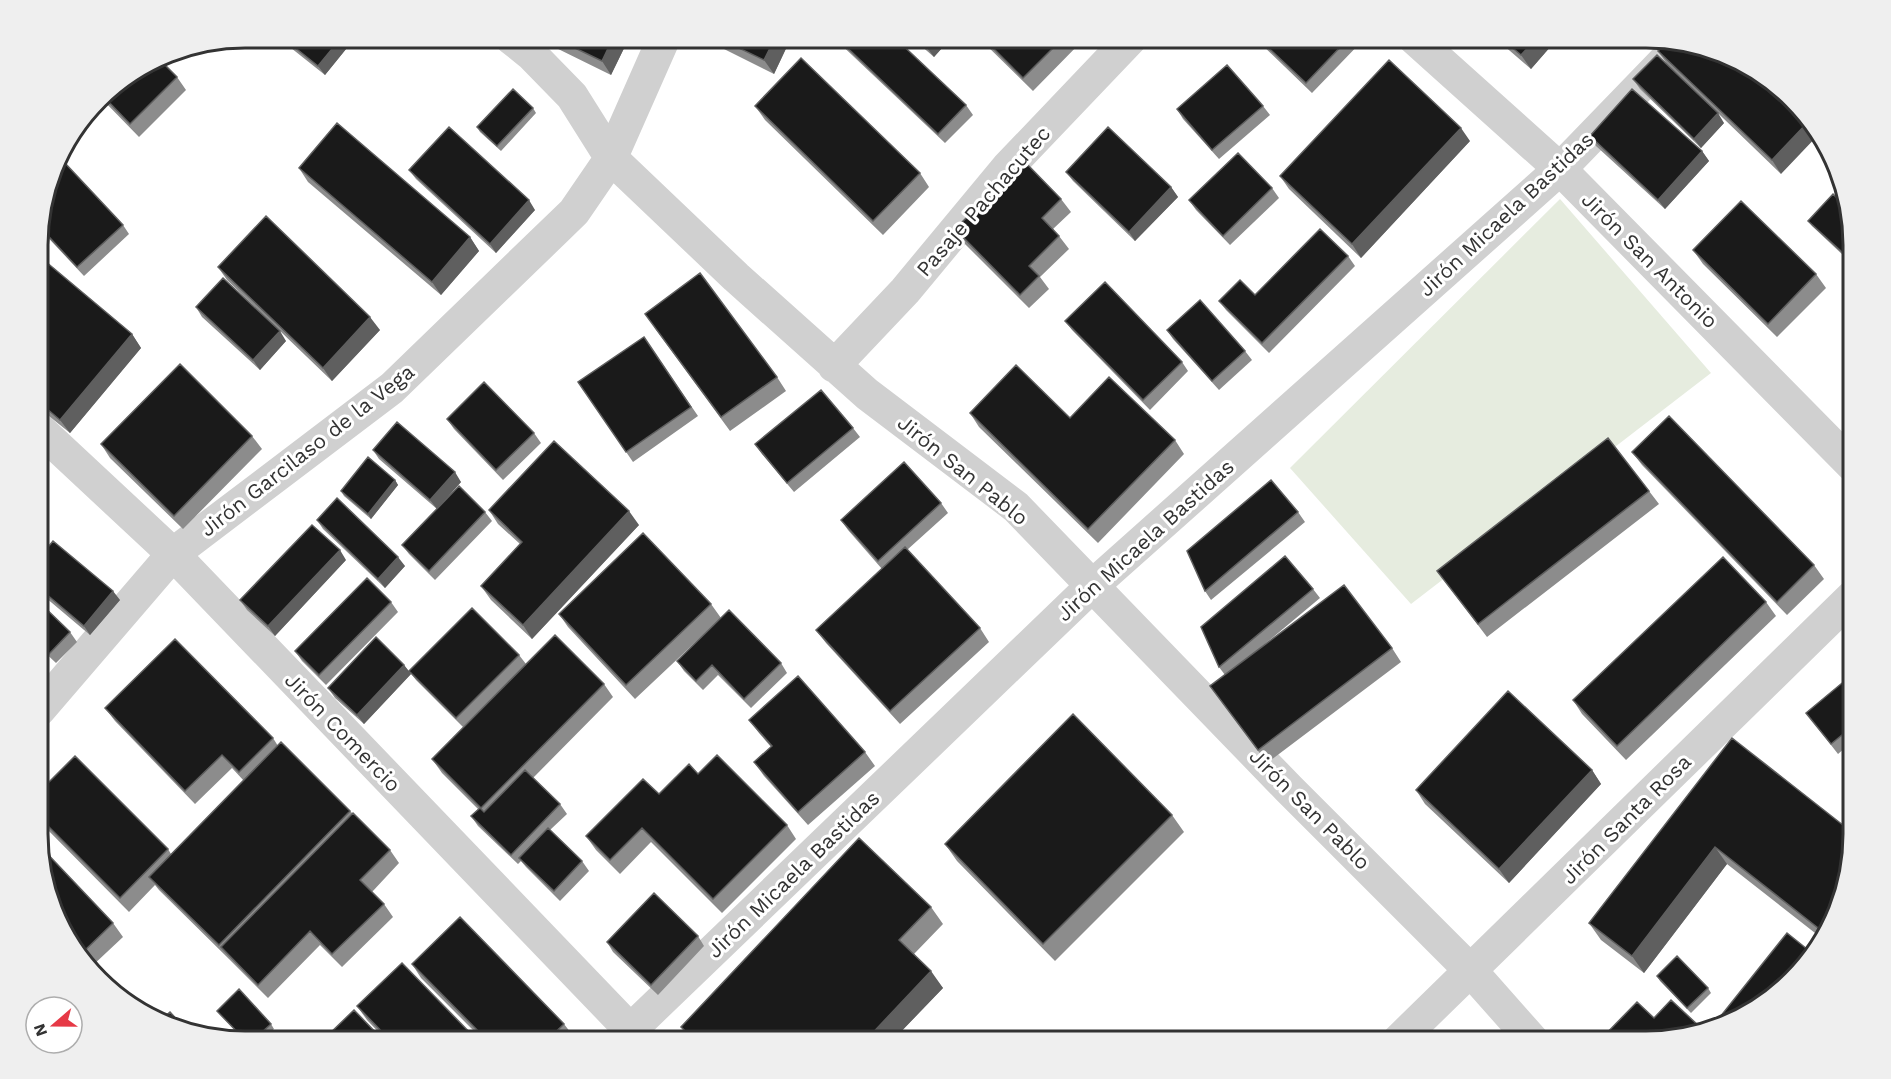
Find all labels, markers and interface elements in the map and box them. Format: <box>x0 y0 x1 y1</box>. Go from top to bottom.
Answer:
street label: Pasaje Pachacutec <box>911 121 1055 281</box>
street label: Jirón Micaela Bastidas <box>1413 126 1599 302</box>
street label: Jirón San Antonio <box>1577 187 1723 333</box>
street label: Jirón Garcilaso de la Vega <box>195 359 419 541</box>
street label: Jirón San Pablo <box>893 410 1033 530</box>
street label: Jirón Micaela Bastidas <box>1051 454 1239 626</box>
street label: Jirón Comercio <box>280 667 406 797</box>
street label: Jirón San Pablo <box>1244 743 1376 875</box>
street label: Jirón Santa Rosa <box>1556 749 1696 889</box>
street label: Jirón Micaela Bastidas <box>702 785 884 963</box>
north arrow <box>24 995 84 1055</box>
text: N <box>29 1021 51 1039</box>

